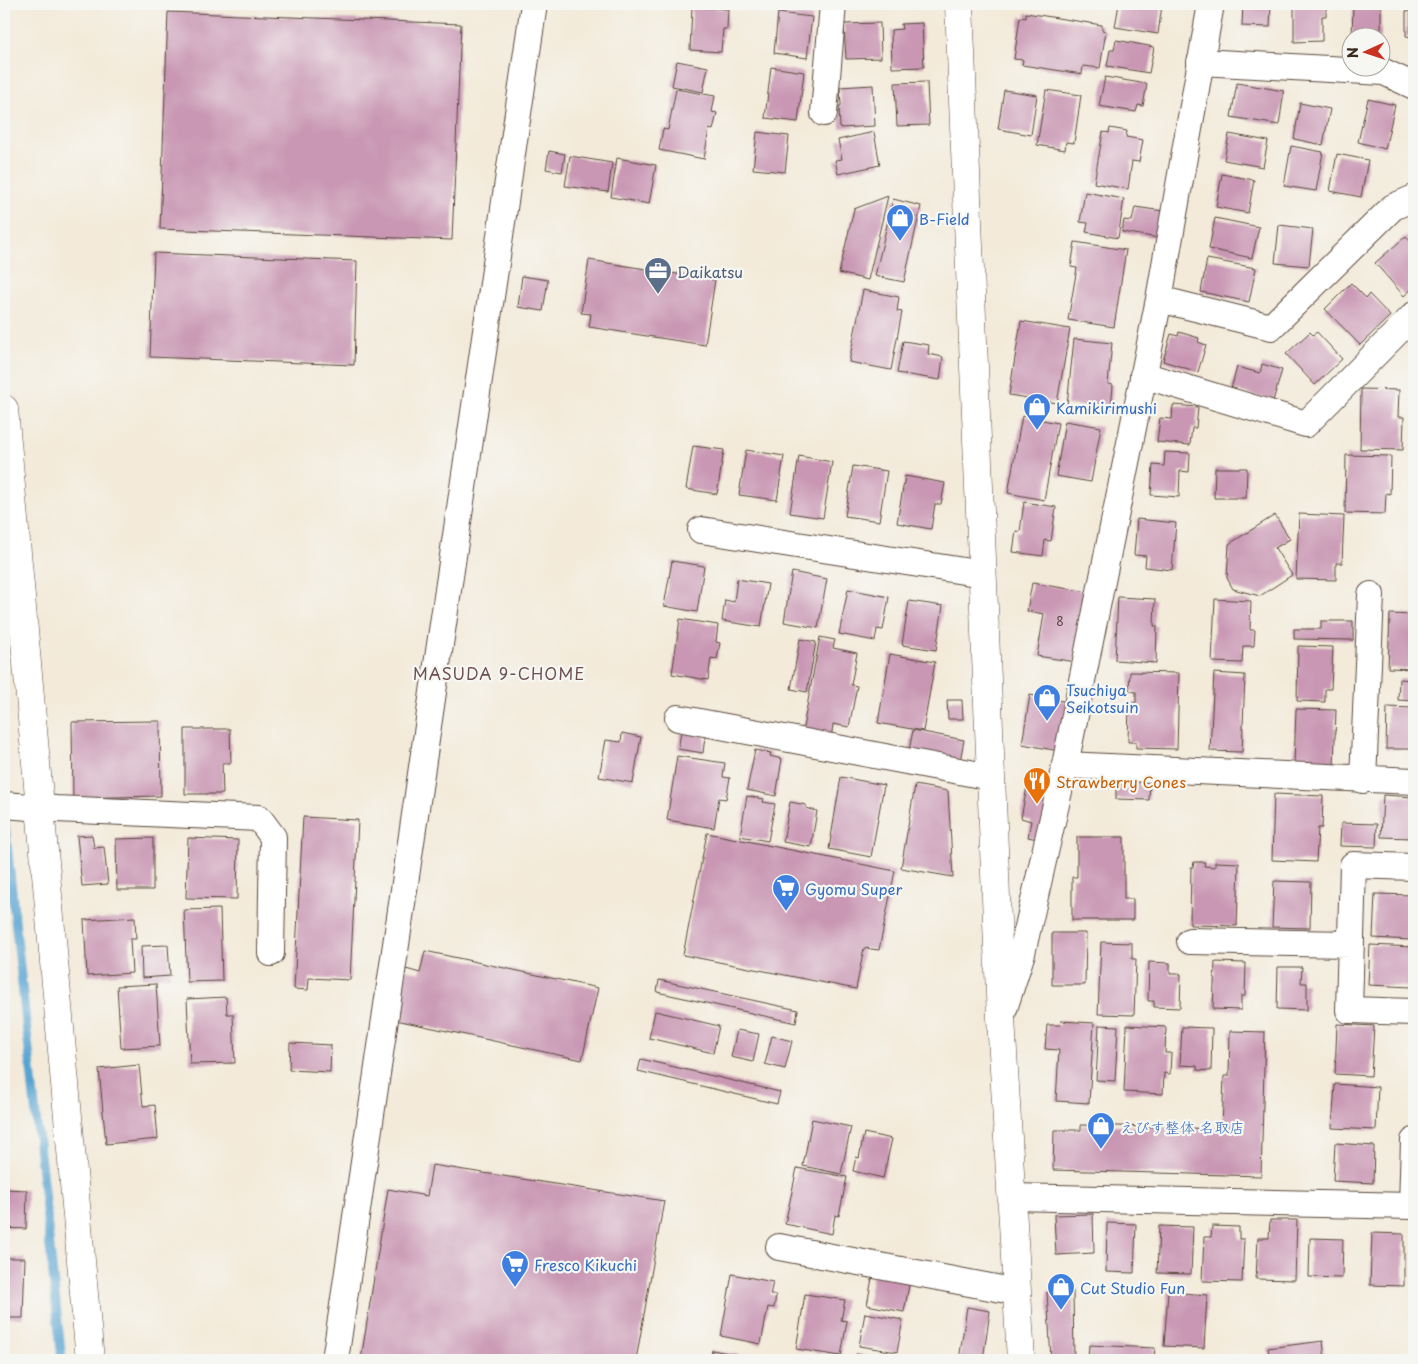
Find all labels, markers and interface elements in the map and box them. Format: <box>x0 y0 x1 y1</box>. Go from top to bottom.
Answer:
north arrow <box>1340 28 1390 78</box>
text: N <box>1342 47 1363 59</box>
shop icon: B-Field <box>885 203 915 242</box>
place label: B-Field <box>919 207 970 230</box>
office icon: Daikatsu <box>643 256 673 295</box>
place label: Daikatsu <box>677 260 743 283</box>
shop icon: Kamikirimushi <box>1022 392 1052 431</box>
place label: Kamikirimushi <box>1056 396 1157 419</box>
house number: 8 <box>1056 612 1064 630</box>
district label: MASUDA 9-CHOME <box>413 661 585 685</box>
place label: Tsuchiya Seikotsuin <box>1066 678 1139 718</box>
shop icon: Tsuchiya Seikotsuin <box>1032 683 1062 722</box>
restaurant icon: Strawberry Cones <box>1022 766 1052 805</box>
place label: Strawberry Cones <box>1056 770 1186 793</box>
supermarket icon: Gyomu Super <box>771 873 801 912</box>
place label: Gyomu Super <box>805 877 903 900</box>
shop icon: えびす整体 名取店 <box>1086 1111 1116 1150</box>
place label: えびす整体 名取店 <box>1120 1115 1245 1138</box>
supermarket icon: Fresco Kikuchi <box>500 1249 530 1288</box>
place label: Fresco Kikuchi <box>534 1253 637 1276</box>
shop icon: Cut Studio Fun <box>1046 1272 1076 1311</box>
place label: Cut Studio Fun <box>1080 1276 1185 1299</box>

